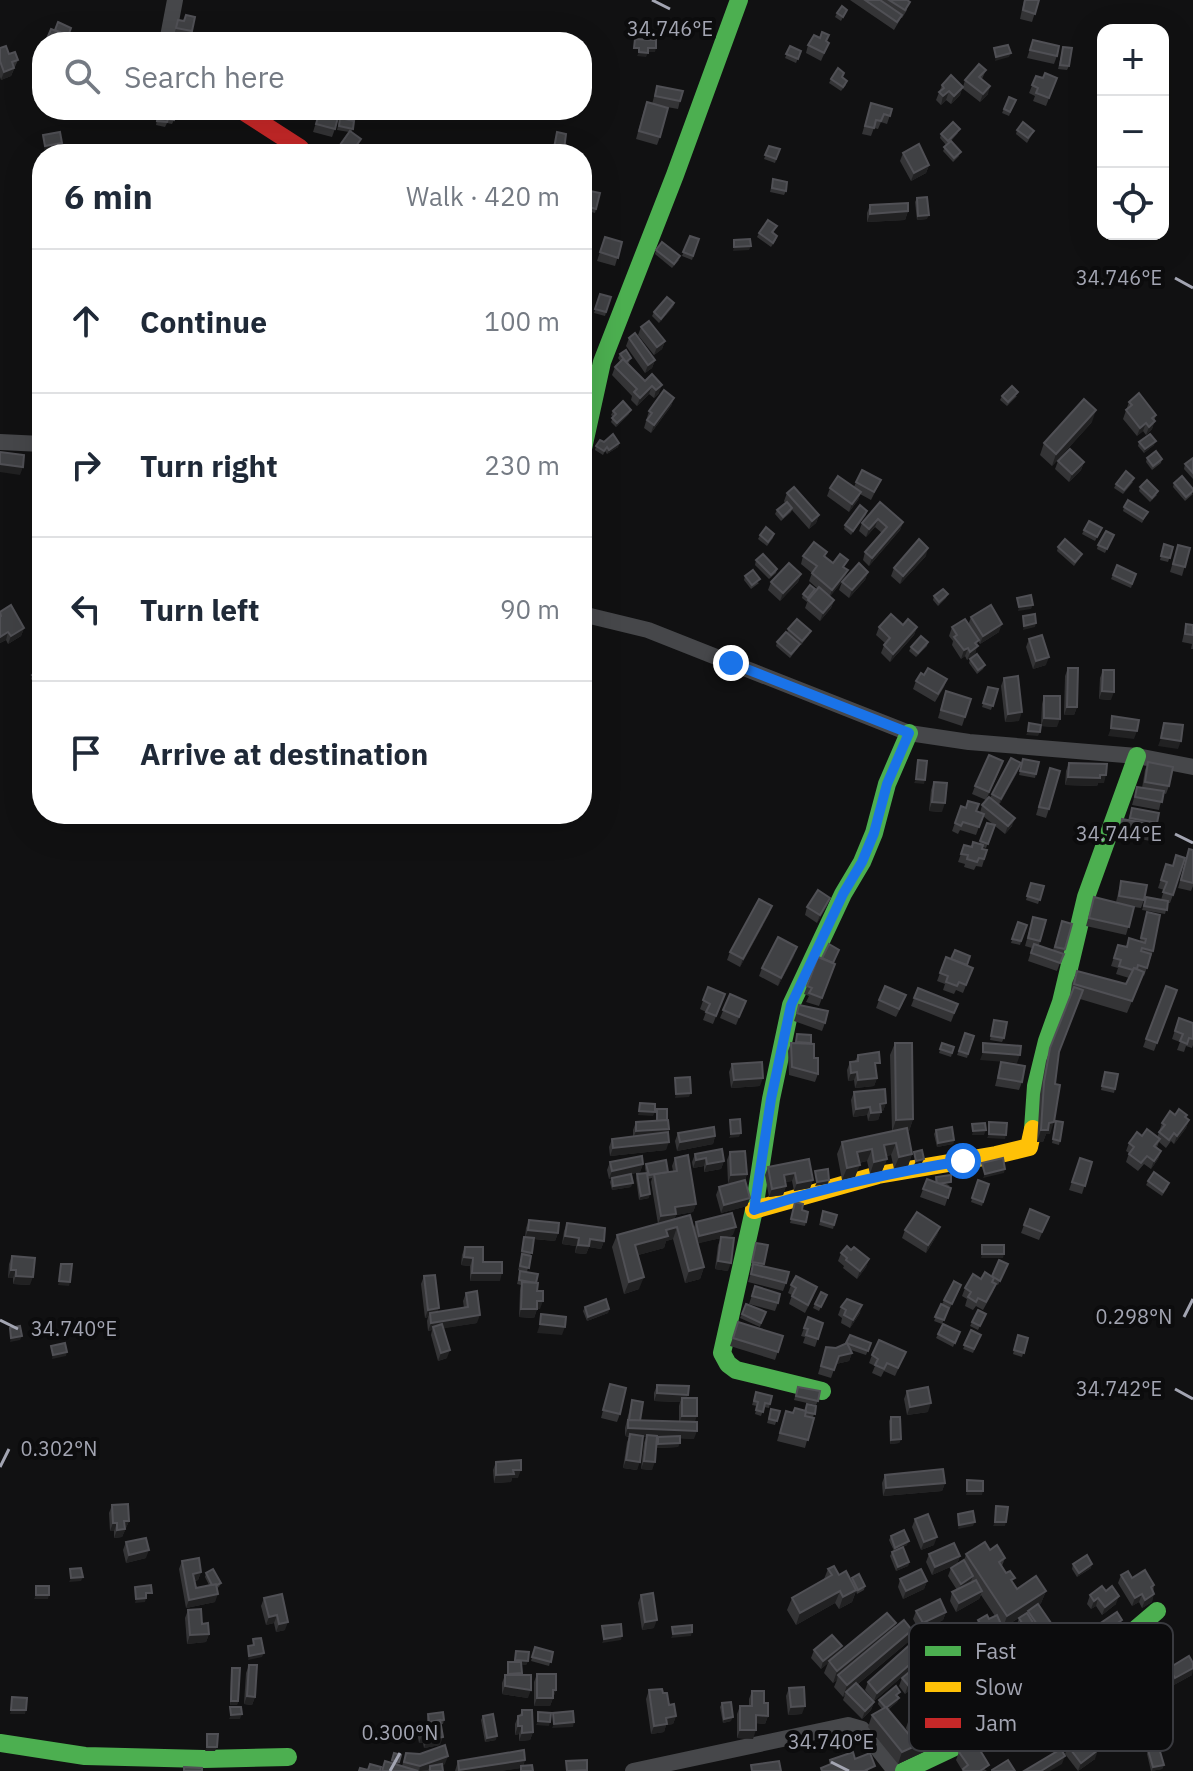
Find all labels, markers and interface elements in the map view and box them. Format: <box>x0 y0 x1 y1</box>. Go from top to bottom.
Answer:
text: 34.746°E <box>627 15 713 42</box>
map controls <box>1097 24 1169 240</box>
button: + <box>1097 24 1169 96</box>
search box <box>32 32 592 120</box>
icon: search <box>60 54 104 98</box>
text: Search here <box>124 57 285 96</box>
button: − <box>1097 96 1169 168</box>
button: locate <box>1097 168 1169 240</box>
text: 6 min <box>64 174 153 218</box>
text: Walk · 420 m <box>406 179 560 213</box>
text: 34.746°E <box>1076 264 1162 291</box>
icon: ahead <box>64 299 108 343</box>
text: Continue <box>140 302 267 341</box>
text: 100 m <box>484 304 560 338</box>
icon: right <box>64 443 108 487</box>
text: Turn right <box>140 446 278 485</box>
text: 230 m <box>484 448 560 482</box>
icon: left <box>64 587 108 631</box>
text: Turn left <box>140 590 259 629</box>
text: 90 m <box>500 592 560 626</box>
route end <box>713 645 749 681</box>
icon: arrive <box>64 731 108 775</box>
text: Arrive at destination <box>140 734 428 773</box>
text: 34.744°E <box>1076 820 1162 847</box>
route start <box>945 1143 981 1179</box>
text: 0.298°N <box>1096 1303 1172 1330</box>
text: 34.740°E <box>31 1315 117 1342</box>
text: 34.742°E <box>1076 1375 1162 1402</box>
text: 0.302°N <box>21 1435 97 1462</box>
legend <box>909 1623 1173 1751</box>
text: Fast <box>975 1636 1016 1665</box>
text: Slow <box>975 1672 1023 1701</box>
text: Jam <box>975 1708 1017 1737</box>
text: 0.300°N <box>362 1719 438 1746</box>
text: 34.740°E <box>788 1728 874 1755</box>

